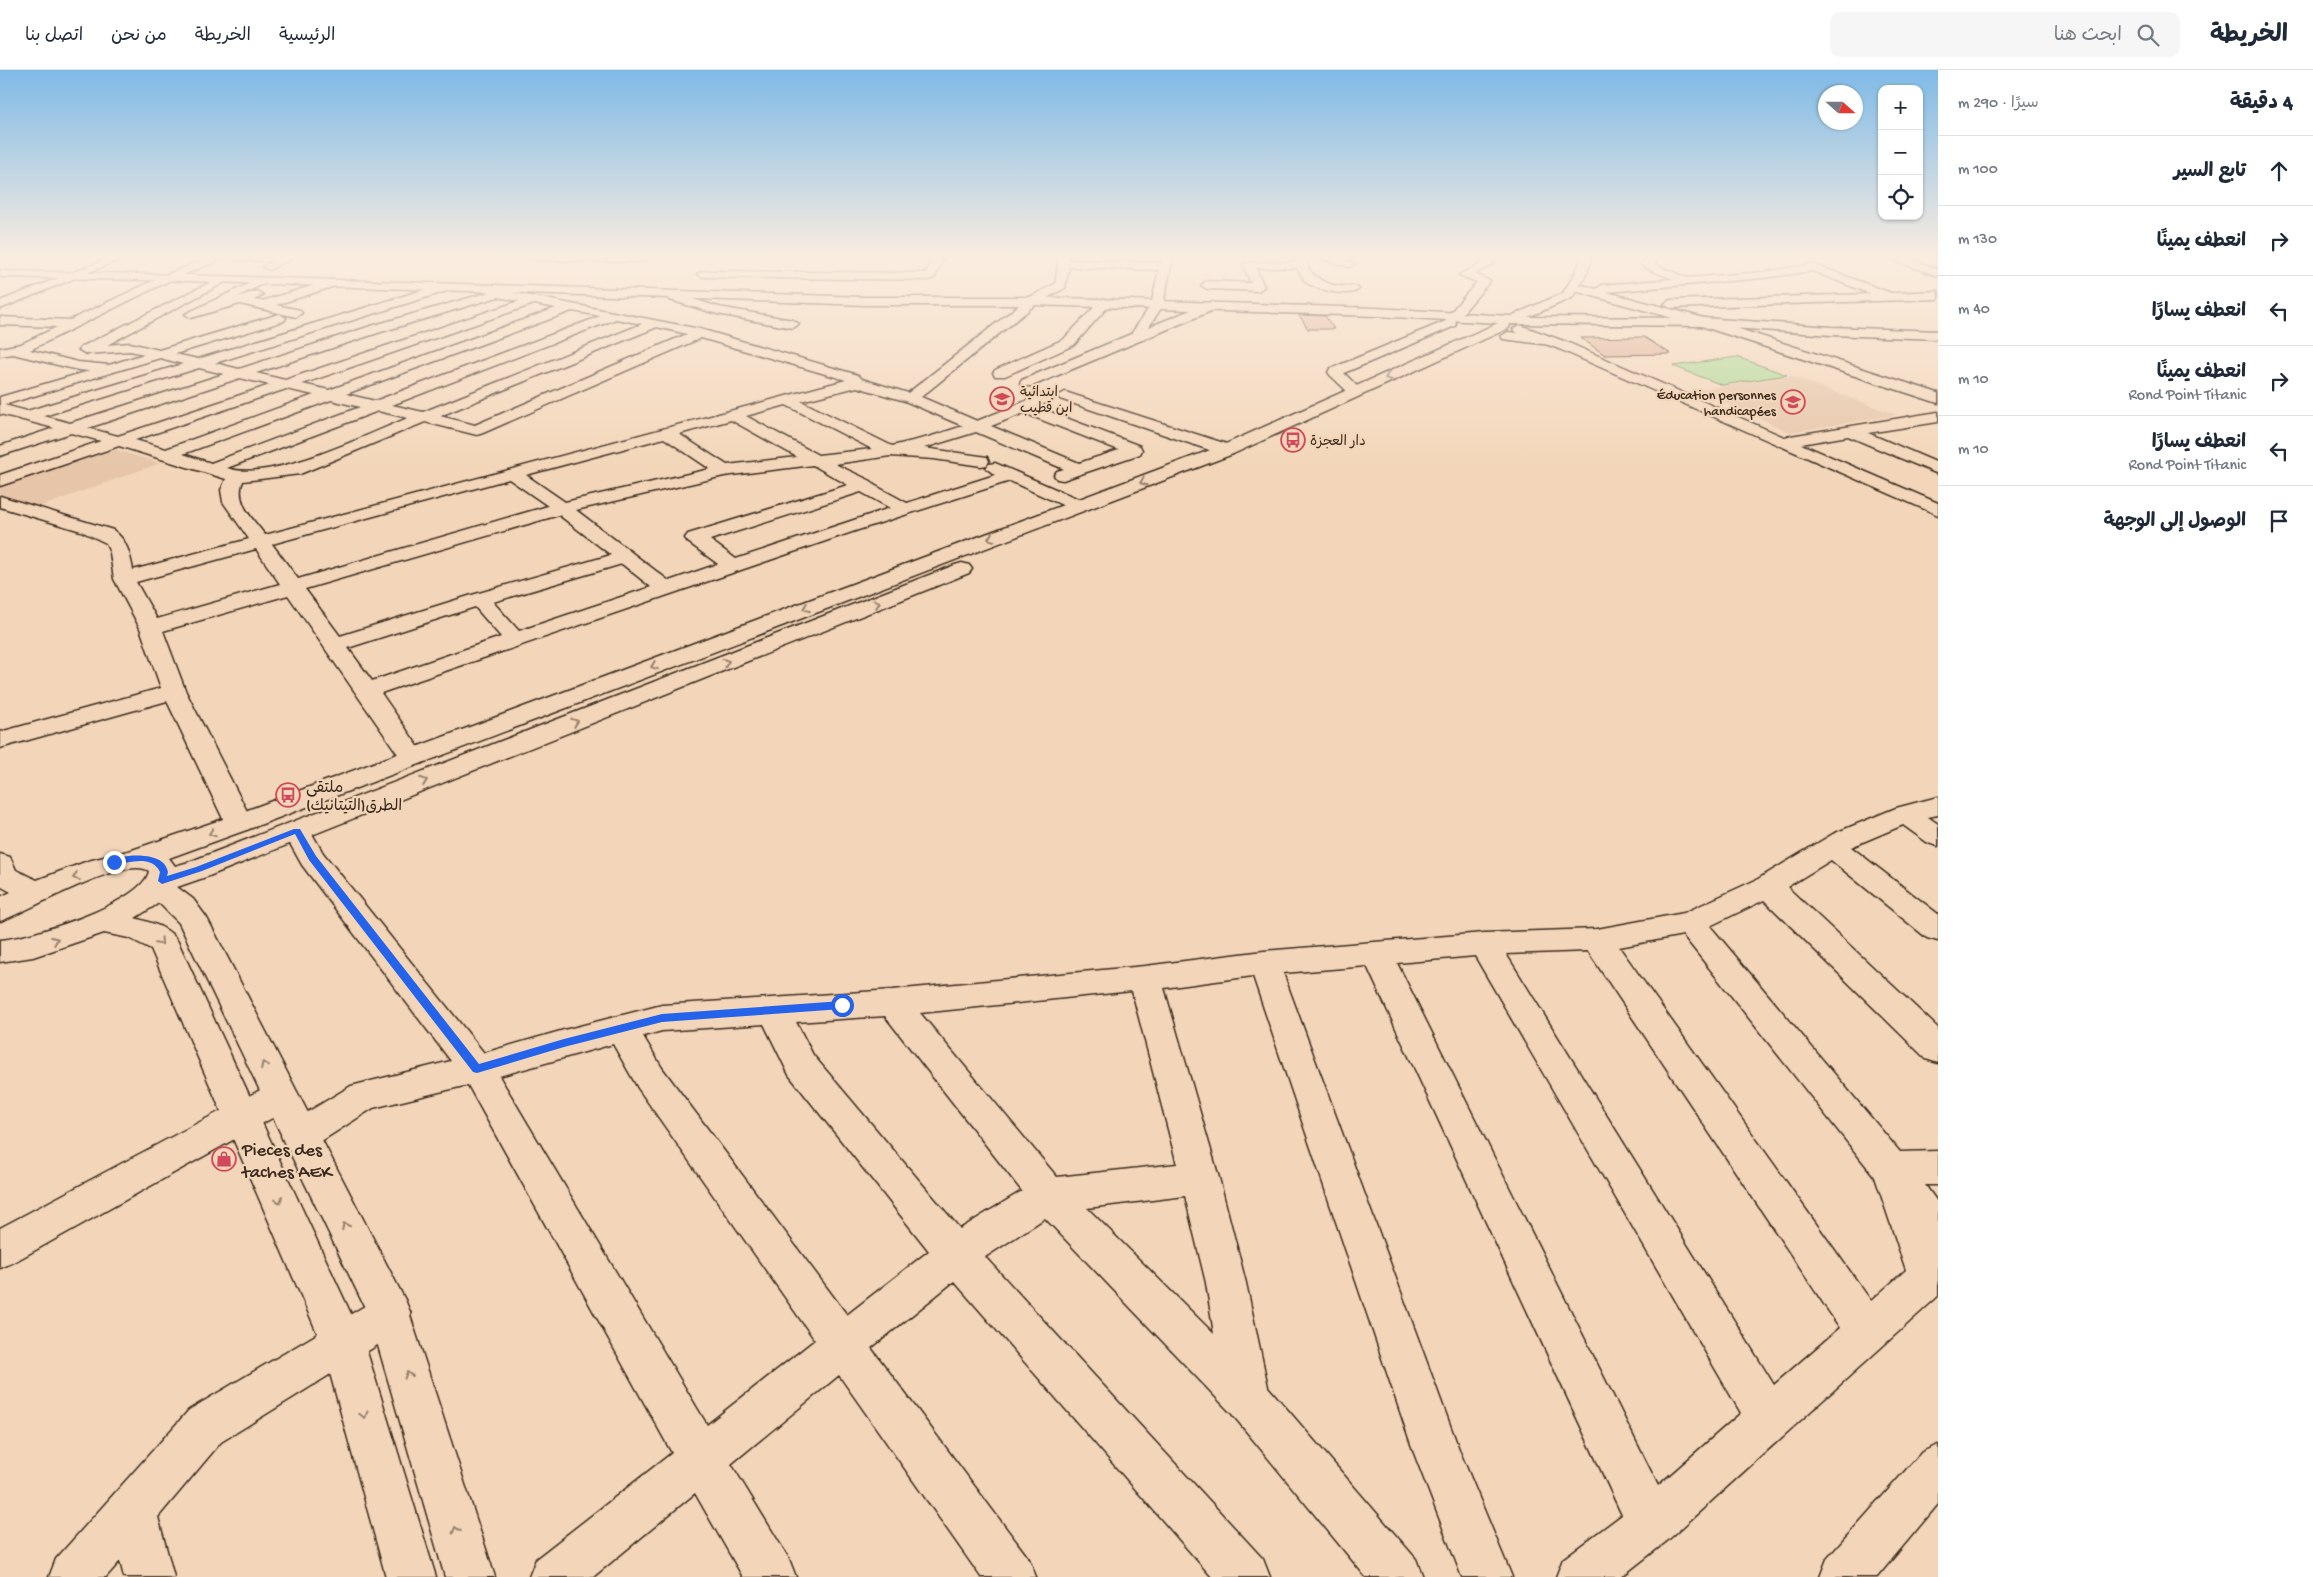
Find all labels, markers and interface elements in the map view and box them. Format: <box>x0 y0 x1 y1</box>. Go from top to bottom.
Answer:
search box <box>1830 12 2180 57</box>
icon: search <box>2134 21 2162 49</box>
text: الخريطة <box>2210 22 2288 51</box>
text: ابحث هنا <box>2054 25 2122 48</box>
text: اتصل بنا <box>25 26 83 47</box>
text: من نحن <box>111 26 167 47</box>
text: الخريطة <box>195 26 251 47</box>
text: الرئيسية <box>279 26 335 47</box>
north arrow <box>1818 85 1863 130</box>
map controls <box>1878 85 1923 220</box>
button: + <box>1878 85 1923 130</box>
text: 4 دقيقة <box>2230 92 2293 117</box>
text: سيرًا · 290 m <box>1958 95 2039 114</box>
button: − <box>1878 130 1923 175</box>
icon: ahead <box>2265 157 2293 185</box>
text: 100 m <box>1958 161 1998 180</box>
text: تابع السير <box>2174 161 2246 184</box>
button: locate <box>1878 175 1923 220</box>
icon: right <box>2265 227 2293 255</box>
text: 130 m <box>1958 231 1997 250</box>
text: انعطف يمينًا <box>2157 231 2246 254</box>
icon: left <box>2265 297 2293 325</box>
text: 40 m <box>1958 301 1990 320</box>
text: انعطف يسارًا <box>2152 301 2246 324</box>
text: انعطف يمينًا <box>2157 362 2246 385</box>
icon: right <box>2265 367 2293 395</box>
one-way arrow <box>1384 370 1393 381</box>
text: 10 m <box>1958 371 1989 390</box>
place label: ابتدائية ابن قطيب <box>1020 385 1072 418</box>
school or university icon: ابتدائية ابن قطيب <box>989 386 1015 412</box>
text: Rond Point Titanic <box>2128 387 2246 406</box>
place label: Éducation personnes handicapées <box>1657 388 1777 421</box>
school or university icon: Éducation personnes handicapées <box>1780 389 1806 415</box>
bus stop icon: دار العجزة <box>1280 427 1306 453</box>
text: انعطف يسارًا <box>2152 432 2246 455</box>
place label: دار العجزة <box>1310 434 1366 451</box>
icon: left <box>2265 437 2293 465</box>
text: 10 m <box>1958 441 1989 460</box>
text: Rond Point Titanic <box>2128 457 2246 476</box>
one-way arrow <box>1139 476 1148 486</box>
icon: arrive <box>2265 507 2293 535</box>
text: الوصول إلى الوجهة <box>2103 511 2246 534</box>
one-way arrow <box>987 532 996 542</box>
one-way arrow <box>872 598 881 609</box>
one-way arrow <box>802 602 811 613</box>
one-way arrow <box>721 658 730 668</box>
one-way arrow <box>650 660 659 670</box>
one-way arrow <box>570 717 579 728</box>
one-way arrow <box>419 777 427 787</box>
place label: ملتقى الطرق(التيتانيك) <box>306 780 402 817</box>
bus stop icon: ملتقى الطرق(التيتانيك) <box>275 782 301 808</box>
one-way arrow <box>208 827 216 837</box>
route end <box>103 851 126 874</box>
one-way arrow <box>72 871 80 881</box>
one-way arrow <box>50 935 58 945</box>
one-way arrow <box>154 936 163 945</box>
route start <box>831 994 854 1017</box>
one-way arrow <box>260 1061 270 1070</box>
place label: Pieces des taches AEK <box>240 1140 334 1185</box>
shop icon: Pieces des taches AEK <box>211 1146 237 1172</box>
one-way arrow <box>273 1195 283 1204</box>
one-way arrow <box>341 1222 351 1231</box>
one-way arrow <box>404 1371 414 1380</box>
one-way arrow <box>359 1411 369 1419</box>
one-way arrow <box>451 1527 461 1535</box>

